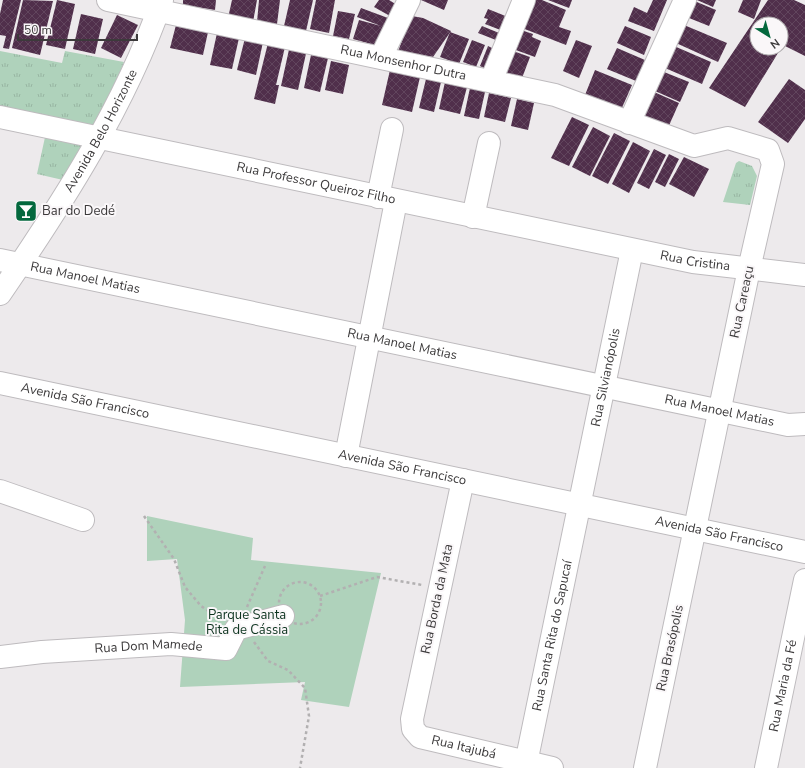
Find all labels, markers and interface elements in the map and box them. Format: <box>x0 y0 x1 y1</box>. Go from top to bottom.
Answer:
scale bar <box>18 16 137 42</box>
north arrow <box>749 16 789 56</box>
text: 50 m <box>24 22 52 38</box>
text: N <box>767 35 783 52</box>
street label: Rua Monsenhor Dutra <box>339 41 468 85</box>
street label: Avenida Belo Horizonte <box>60 66 142 196</box>
street label: Rua Professor Queiroz Filho <box>235 158 397 209</box>
bar icon: Bar do Dedé <box>13 198 39 224</box>
place label: Bar do Dedé <box>42 202 115 220</box>
street label: Rua Cristina <box>658 246 731 275</box>
street label: Rua Manoel Matias <box>29 258 142 298</box>
street label: Rua Careaçu <box>726 264 758 340</box>
street label: Rua Manoel Matias <box>346 324 459 364</box>
street label: Rua Silvianópolis <box>587 326 625 428</box>
street label: Avenida São Francisco <box>19 379 151 423</box>
street label: Rua Manoel Matias <box>663 390 776 431</box>
street label: Avenida São Francisco <box>336 445 468 490</box>
street label: Avenida São Francisco <box>654 512 785 556</box>
street label: Rua Borda da Mata <box>417 542 457 656</box>
street label: Rua Santa Rita do Sapucaí <box>528 558 577 713</box>
street label: Rua Brasópolis <box>652 603 688 693</box>
park label: Parque Santa Rita de Cássia <box>206 606 288 639</box>
street label: Rua Dom Mamede <box>94 635 203 658</box>
street label: Rua Maria da Fé <box>765 638 801 734</box>
street label: Rua Itajubá <box>430 731 498 764</box>

